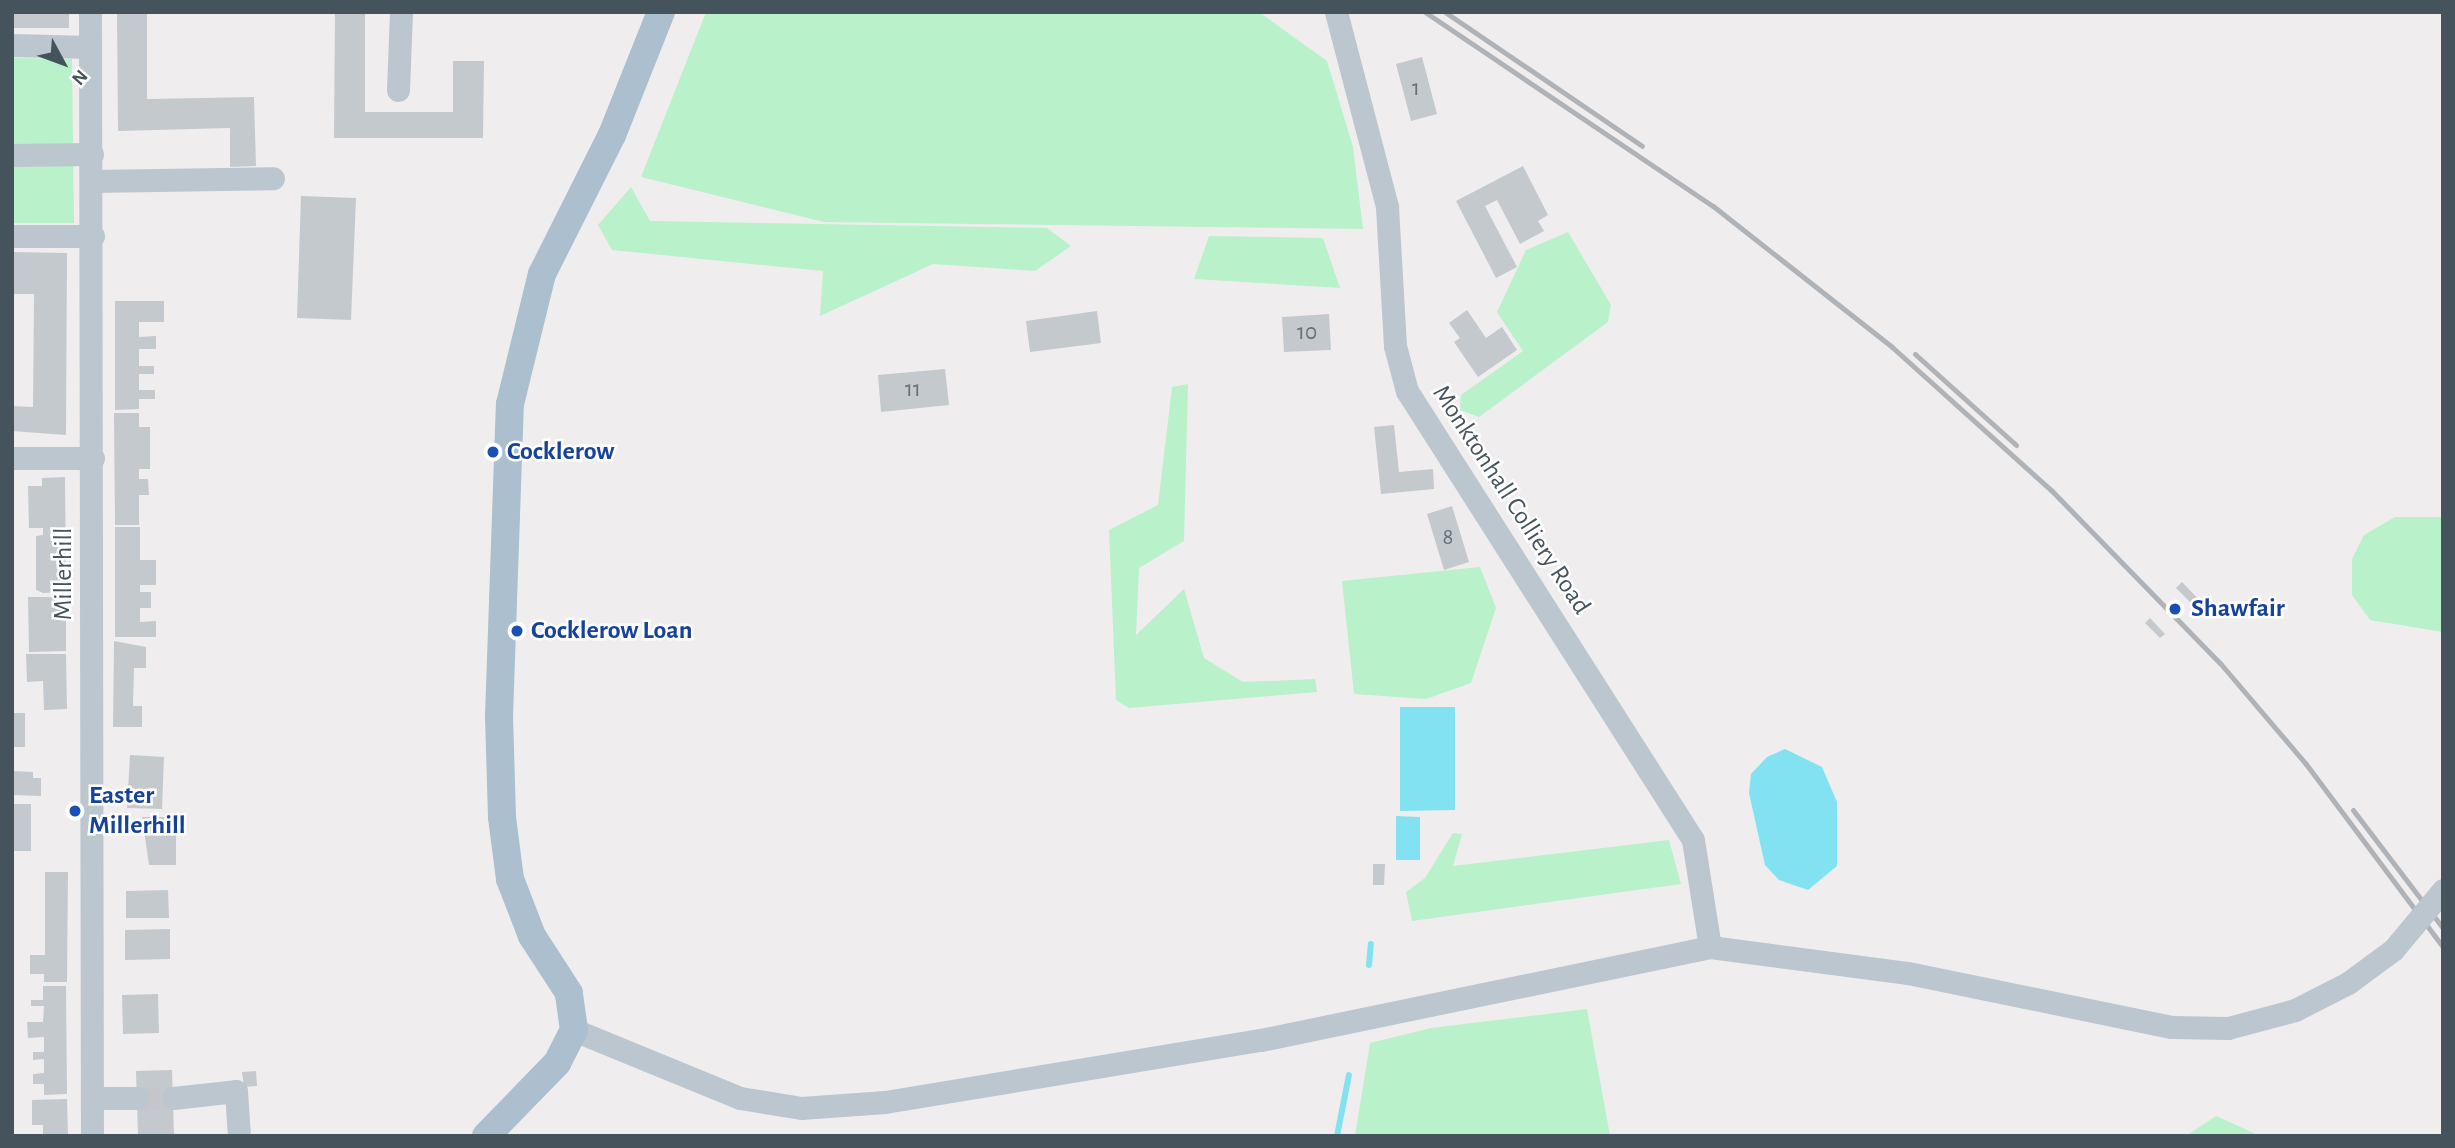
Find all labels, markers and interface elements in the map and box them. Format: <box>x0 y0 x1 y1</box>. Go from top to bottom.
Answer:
north arrow <box>28 28 98 98</box>
text: N <box>68 66 91 88</box>
house number: 1 <box>1412 75 1420 103</box>
house number: 10 <box>1297 319 1317 347</box>
house number: 11 <box>905 376 921 404</box>
street label: Monktonhall Colliery Road <box>1425 380 1597 620</box>
place label: Cocklerow <box>507 436 614 468</box>
marker: Cocklerow <box>485 444 501 460</box>
house number: 8 <box>1443 524 1453 552</box>
street label: Millerhill <box>48 528 80 620</box>
place label: Shawfair <box>2191 593 2285 625</box>
marker: Shawfair <box>2165 599 2185 619</box>
place label: Cocklerow Loan <box>531 615 692 647</box>
marker: Cocklerow Loan <box>509 623 525 639</box>
place label: Easter Millerhill <box>89 780 186 842</box>
marker: Easter Millerhill <box>67 803 83 819</box>

